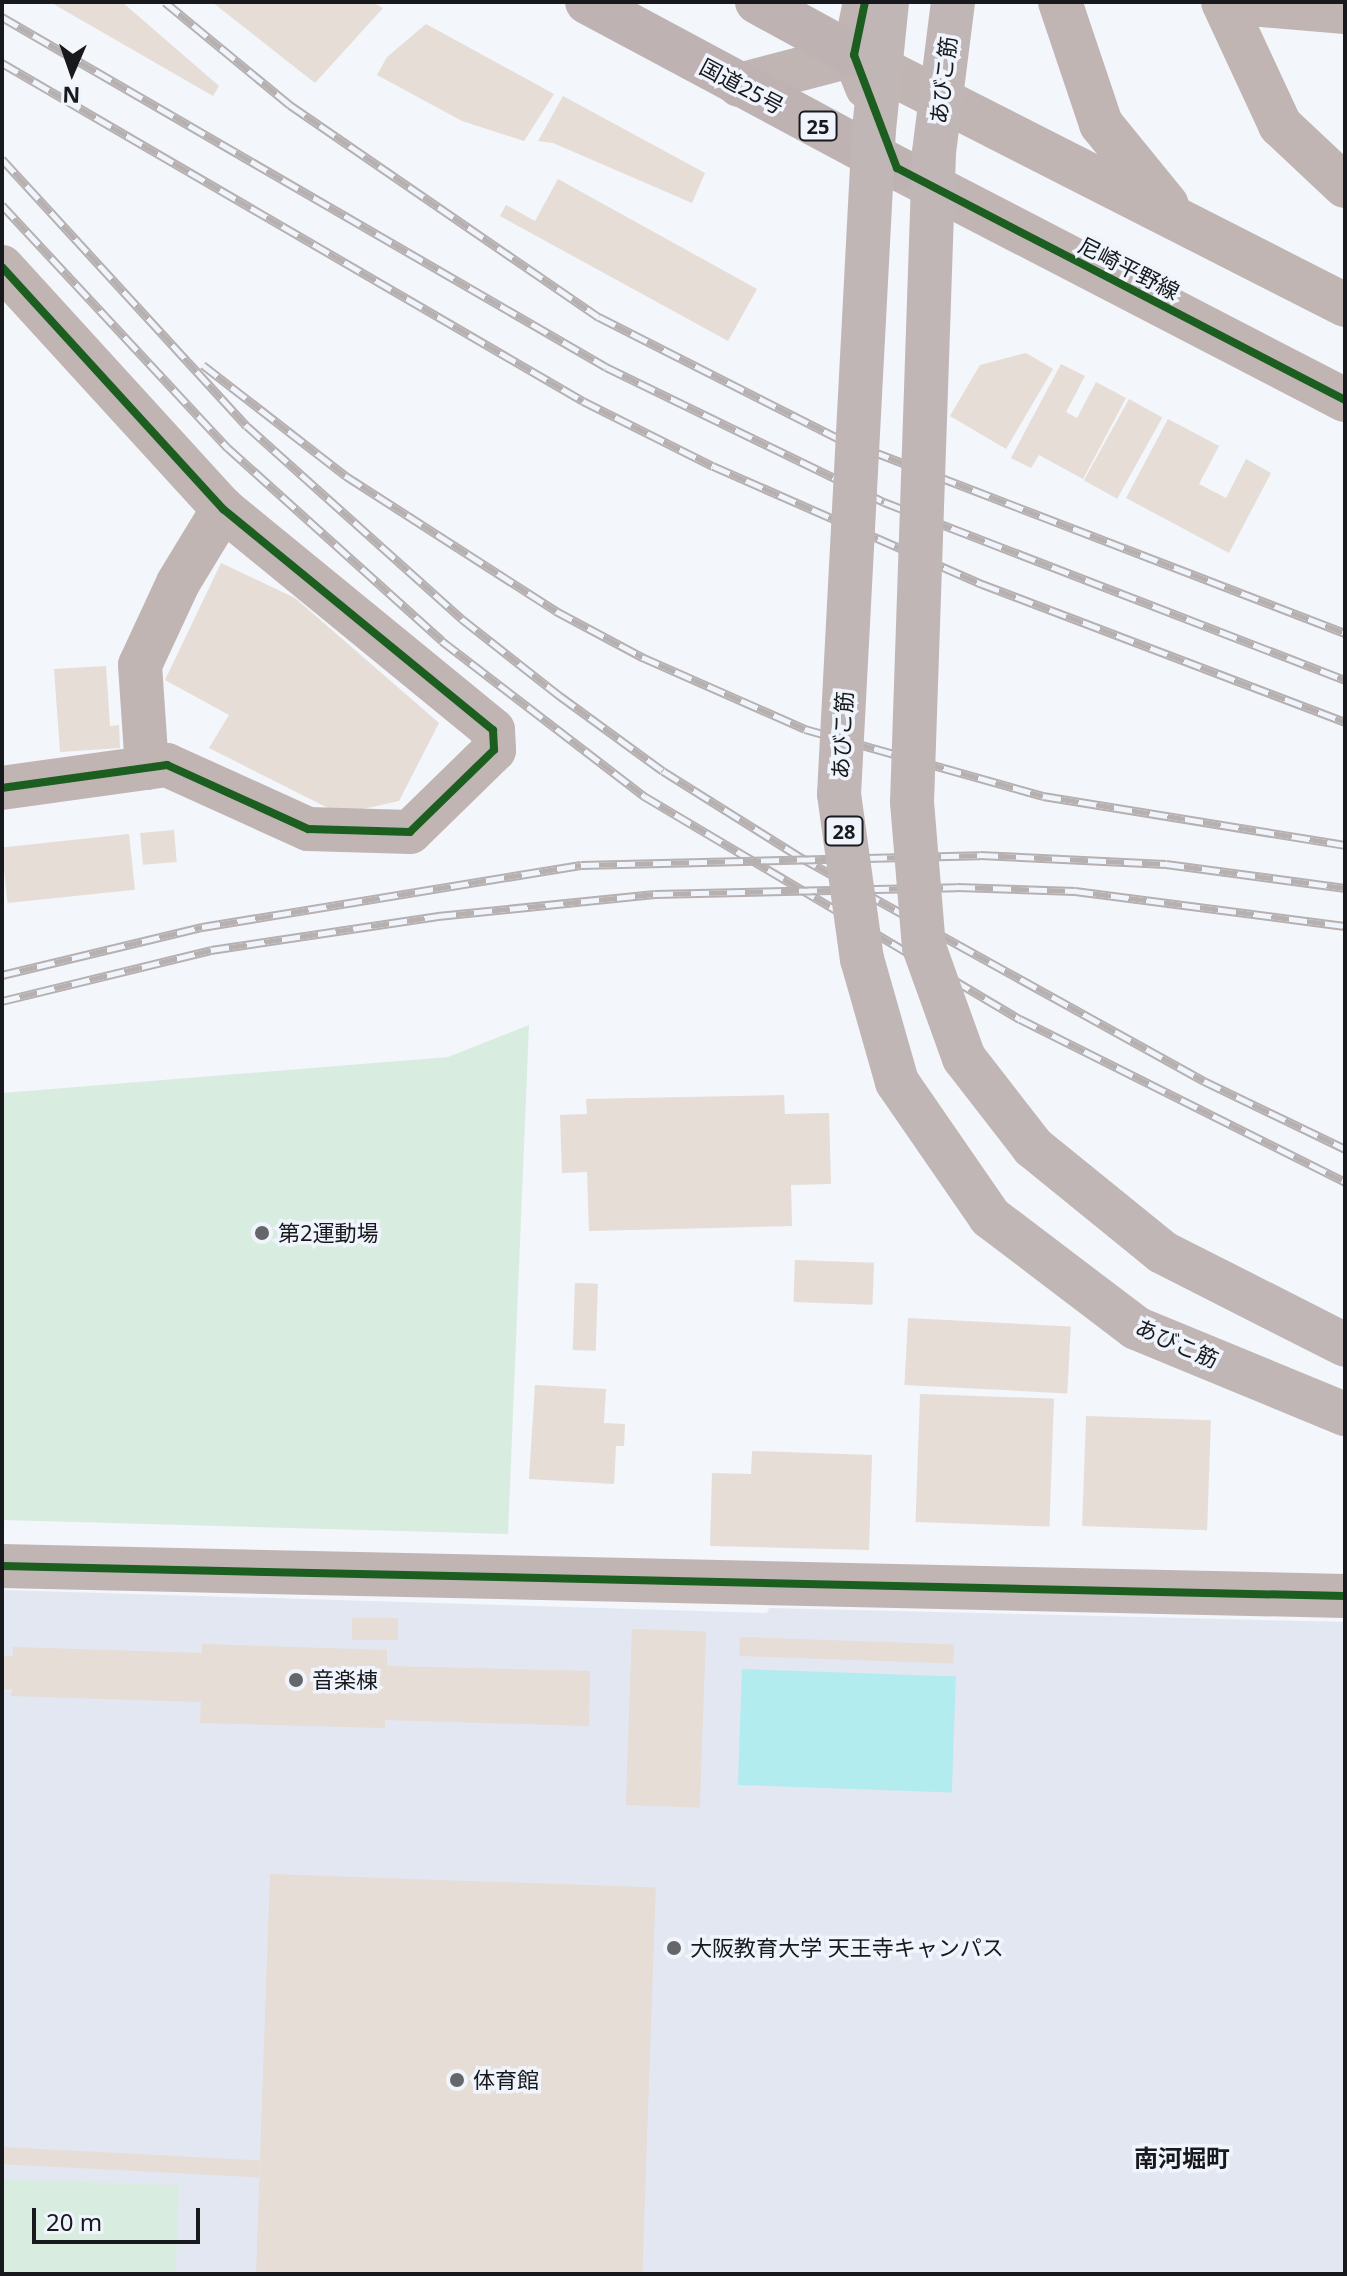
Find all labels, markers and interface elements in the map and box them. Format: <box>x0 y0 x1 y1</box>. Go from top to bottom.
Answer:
north arrow <box>32 32 112 112</box>
street label: あびこ筋 <box>925 35 961 125</box>
street label: 国道25号 <box>696 53 788 119</box>
text: N <box>62 81 81 111</box>
road number: 25 <box>798 110 838 142</box>
street label: 尼崎平野線 <box>1074 231 1184 305</box>
street label: あびこ筋 <box>827 690 857 780</box>
road number: 28 <box>824 815 864 847</box>
place label: 第2運動場 <box>278 1220 379 1246</box>
marker: 第2運動場 <box>253 1224 271 1242</box>
street label: あびこ筋 <box>1131 1313 1223 1373</box>
place label: 音楽棟 <box>312 1667 378 1693</box>
marker: 音楽棟 <box>287 1671 305 1689</box>
place label: 大阪教育大学 天王寺キャンパス <box>690 1935 1004 1961</box>
marker: 大阪教育大学 天王寺キャンパス <box>665 1939 683 1957</box>
place label: 体育館 <box>473 2067 539 2093</box>
marker: 体育館 <box>448 2071 466 2089</box>
district label: 南河堀町 <box>1134 2144 1230 2172</box>
scale bar <box>36 2192 204 2242</box>
text: 20 m <box>46 2205 102 2238</box>

